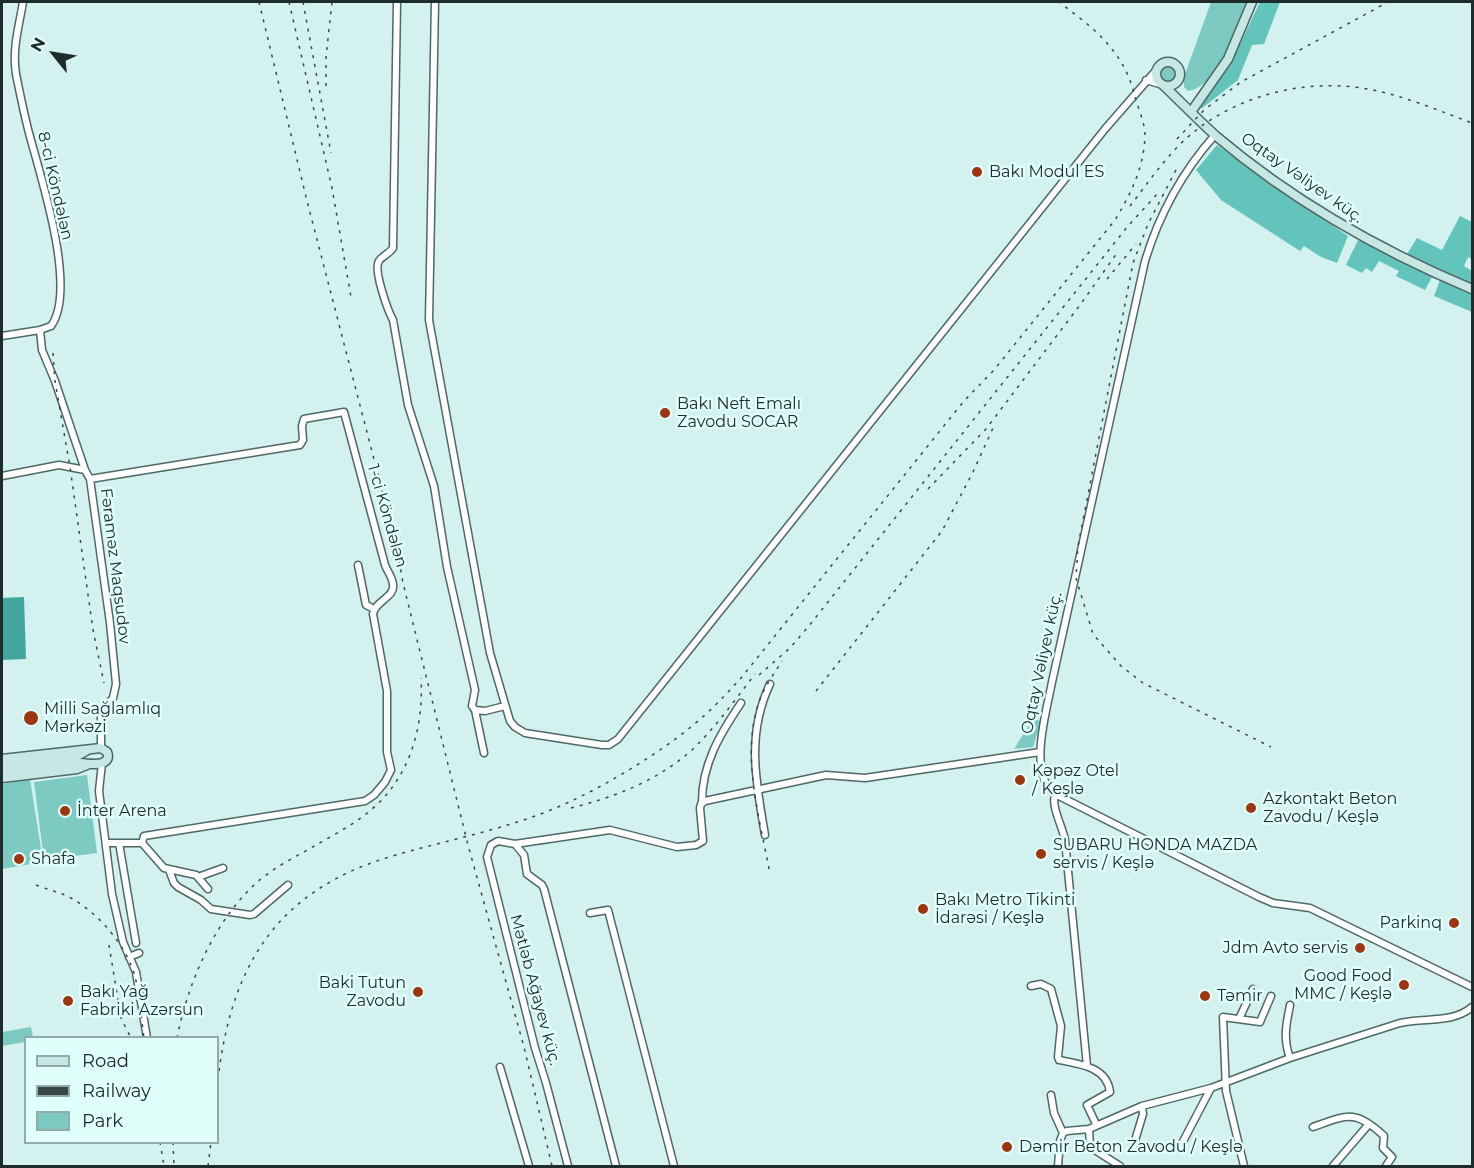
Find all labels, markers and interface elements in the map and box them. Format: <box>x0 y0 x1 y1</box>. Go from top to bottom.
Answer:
north arrow <box>24 24 84 84</box>
text: N <box>27 34 49 55</box>
street label: Oqtay Vəliyev küç. <box>1237 129 1367 227</box>
street label: 8-ci Köndələn <box>33 130 77 242</box>
place label: Bakı Modul ES <box>989 162 1104 182</box>
marker: Bakı Modul ES <box>970 165 984 179</box>
place label: Bakı Neft Emalı Zavodu SOCAR <box>677 394 801 432</box>
marker: Bakı Neft Emalı Zavodu SOCAR <box>658 406 672 420</box>
street label: 1-ci Köndələn <box>363 462 411 570</box>
street label: Fəraməz Maqsudov <box>96 487 134 645</box>
street label: Oqtay Vəliyev küç. <box>1018 590 1066 736</box>
place label: Milli Sağlamlıq Mərkəzi <box>44 699 161 737</box>
marker: Milli Sağlamlıq Mərkəzi <box>22 709 40 727</box>
place label: Kəpəz Otel / Keşlə <box>1032 761 1119 799</box>
marker: Kəpəz Otel / Keşlə <box>1013 773 1027 787</box>
place label: Azkontakt Beton Zavodu / Keşlə <box>1263 789 1397 827</box>
place label: İnter Arena <box>77 801 167 821</box>
marker: Azkontakt Beton Zavodu / Keşlə <box>1244 801 1258 815</box>
marker: İnter Arena <box>58 804 72 818</box>
place label: SUBARU HONDA MAZDA servis / Keşlə <box>1053 835 1257 873</box>
marker: SUBARU HONDA MAZDA servis / Keşlə <box>1034 847 1048 861</box>
place label: Shafa <box>31 849 76 869</box>
marker: Shafa <box>12 852 26 866</box>
place label: Bakı Metro Tikinti İdarəsi / Keşlə <box>935 890 1075 928</box>
marker: Bakı Metro Tikinti İdarəsi / Keşlə <box>916 902 930 916</box>
street label: Mətləb Ağayev küç. <box>506 912 564 1068</box>
place label: Parkinq <box>1379 913 1442 933</box>
marker: Parkinq <box>1447 916 1461 930</box>
place label: Jdm Avto servis <box>1223 938 1348 958</box>
marker: Jdm Avto servis <box>1353 941 1367 955</box>
place label: Good Food MMC / Keşlə <box>1294 966 1392 1004</box>
place label: Baki Tutun Zavodu <box>319 973 406 1011</box>
marker: Good Food MMC / Keşlə <box>1397 978 1411 992</box>
place label: Bakı Yağ Fabriki Azərsun <box>80 982 204 1020</box>
marker: Baki Tutun Zavodu <box>411 985 425 999</box>
place label: Təmir <box>1217 986 1263 1006</box>
marker: Təmir <box>1198 989 1212 1003</box>
marker: Bakı Yağ Fabriki Azərsun <box>61 994 75 1008</box>
legend <box>24 1036 219 1144</box>
text: Road <box>82 1050 129 1072</box>
text: Railway <box>82 1080 151 1102</box>
text: Park <box>82 1110 123 1132</box>
place label: Dəmir Beton Zavodu / Keşlə <box>1019 1137 1243 1157</box>
marker: Dəmir Beton Zavodu / Keşlə <box>1000 1140 1014 1154</box>

